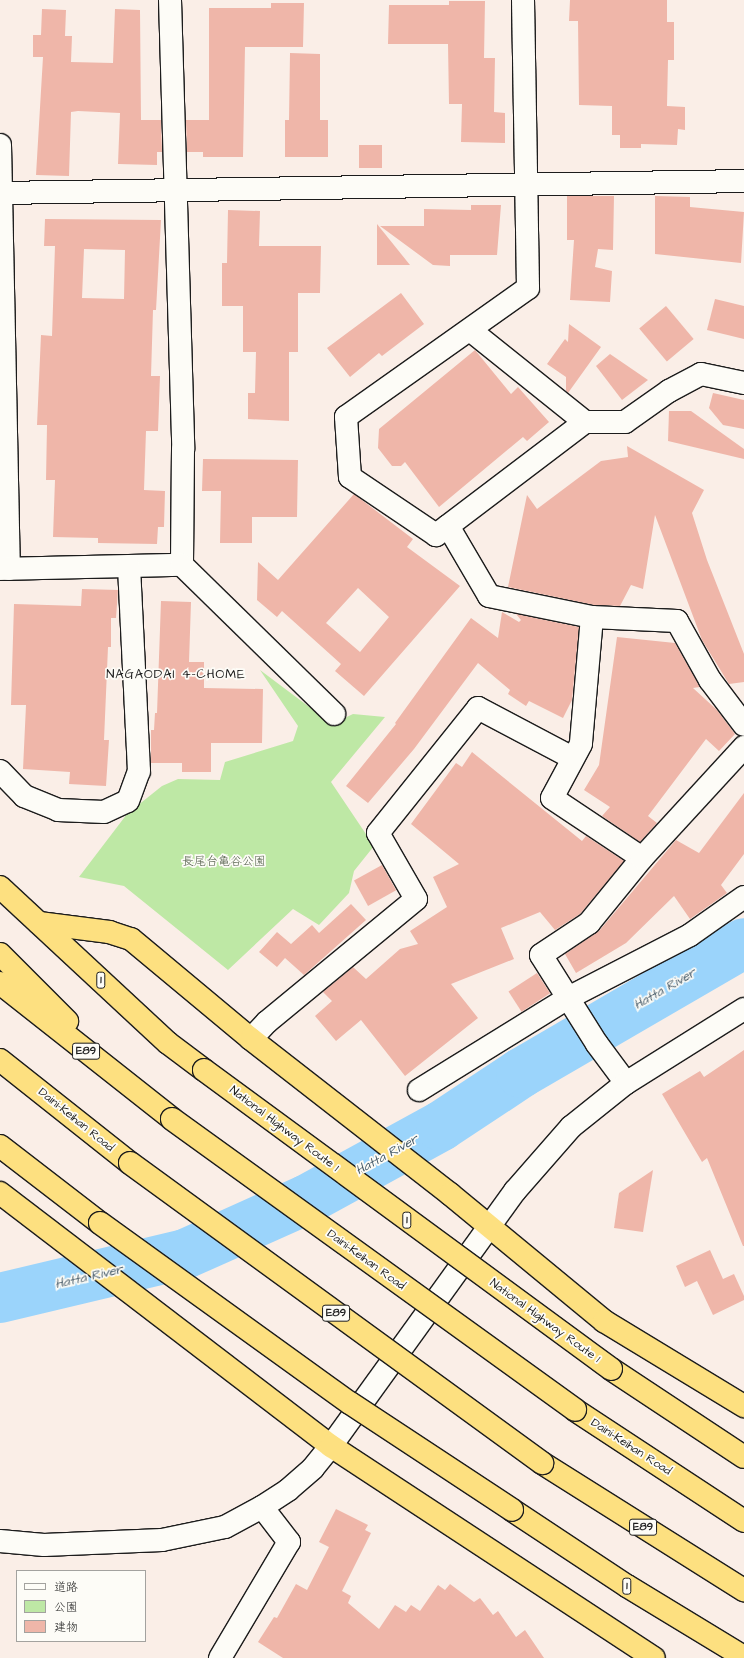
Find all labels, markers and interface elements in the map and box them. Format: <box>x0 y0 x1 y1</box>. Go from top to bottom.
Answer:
district label: NAGAODAI 4-CHOME <box>106 666 246 682</box>
park label: 長尾台亀谷公園 <box>182 855 266 869</box>
water label: Hatta River <box>631 965 699 1013</box>
road number: 1 <box>96 971 106 989</box>
road number: E89 <box>72 1042 100 1060</box>
street label: National Highway Route 1 <box>226 1083 342 1175</box>
street label: Daini-Keihan Road <box>35 1085 117 1155</box>
water label: Hatta River <box>353 1131 421 1179</box>
road number: 1 <box>402 1211 412 1229</box>
street label: Daini-Keihan Road <box>324 1227 408 1293</box>
water label: Hatta River <box>54 1262 124 1292</box>
street label: National Highway Route 1 <box>487 1276 603 1366</box>
road number: E89 <box>322 1304 350 1322</box>
street label: Daini-Keihan Road <box>588 1416 674 1478</box>
road number: E89 <box>629 1518 657 1536</box>
legend <box>16 1570 146 1642</box>
road number: 1 <box>622 1577 632 1595</box>
text: 道路 <box>54 1579 78 1596</box>
text: 公園 <box>54 1599 78 1616</box>
text: 建物 <box>54 1619 78 1636</box>

